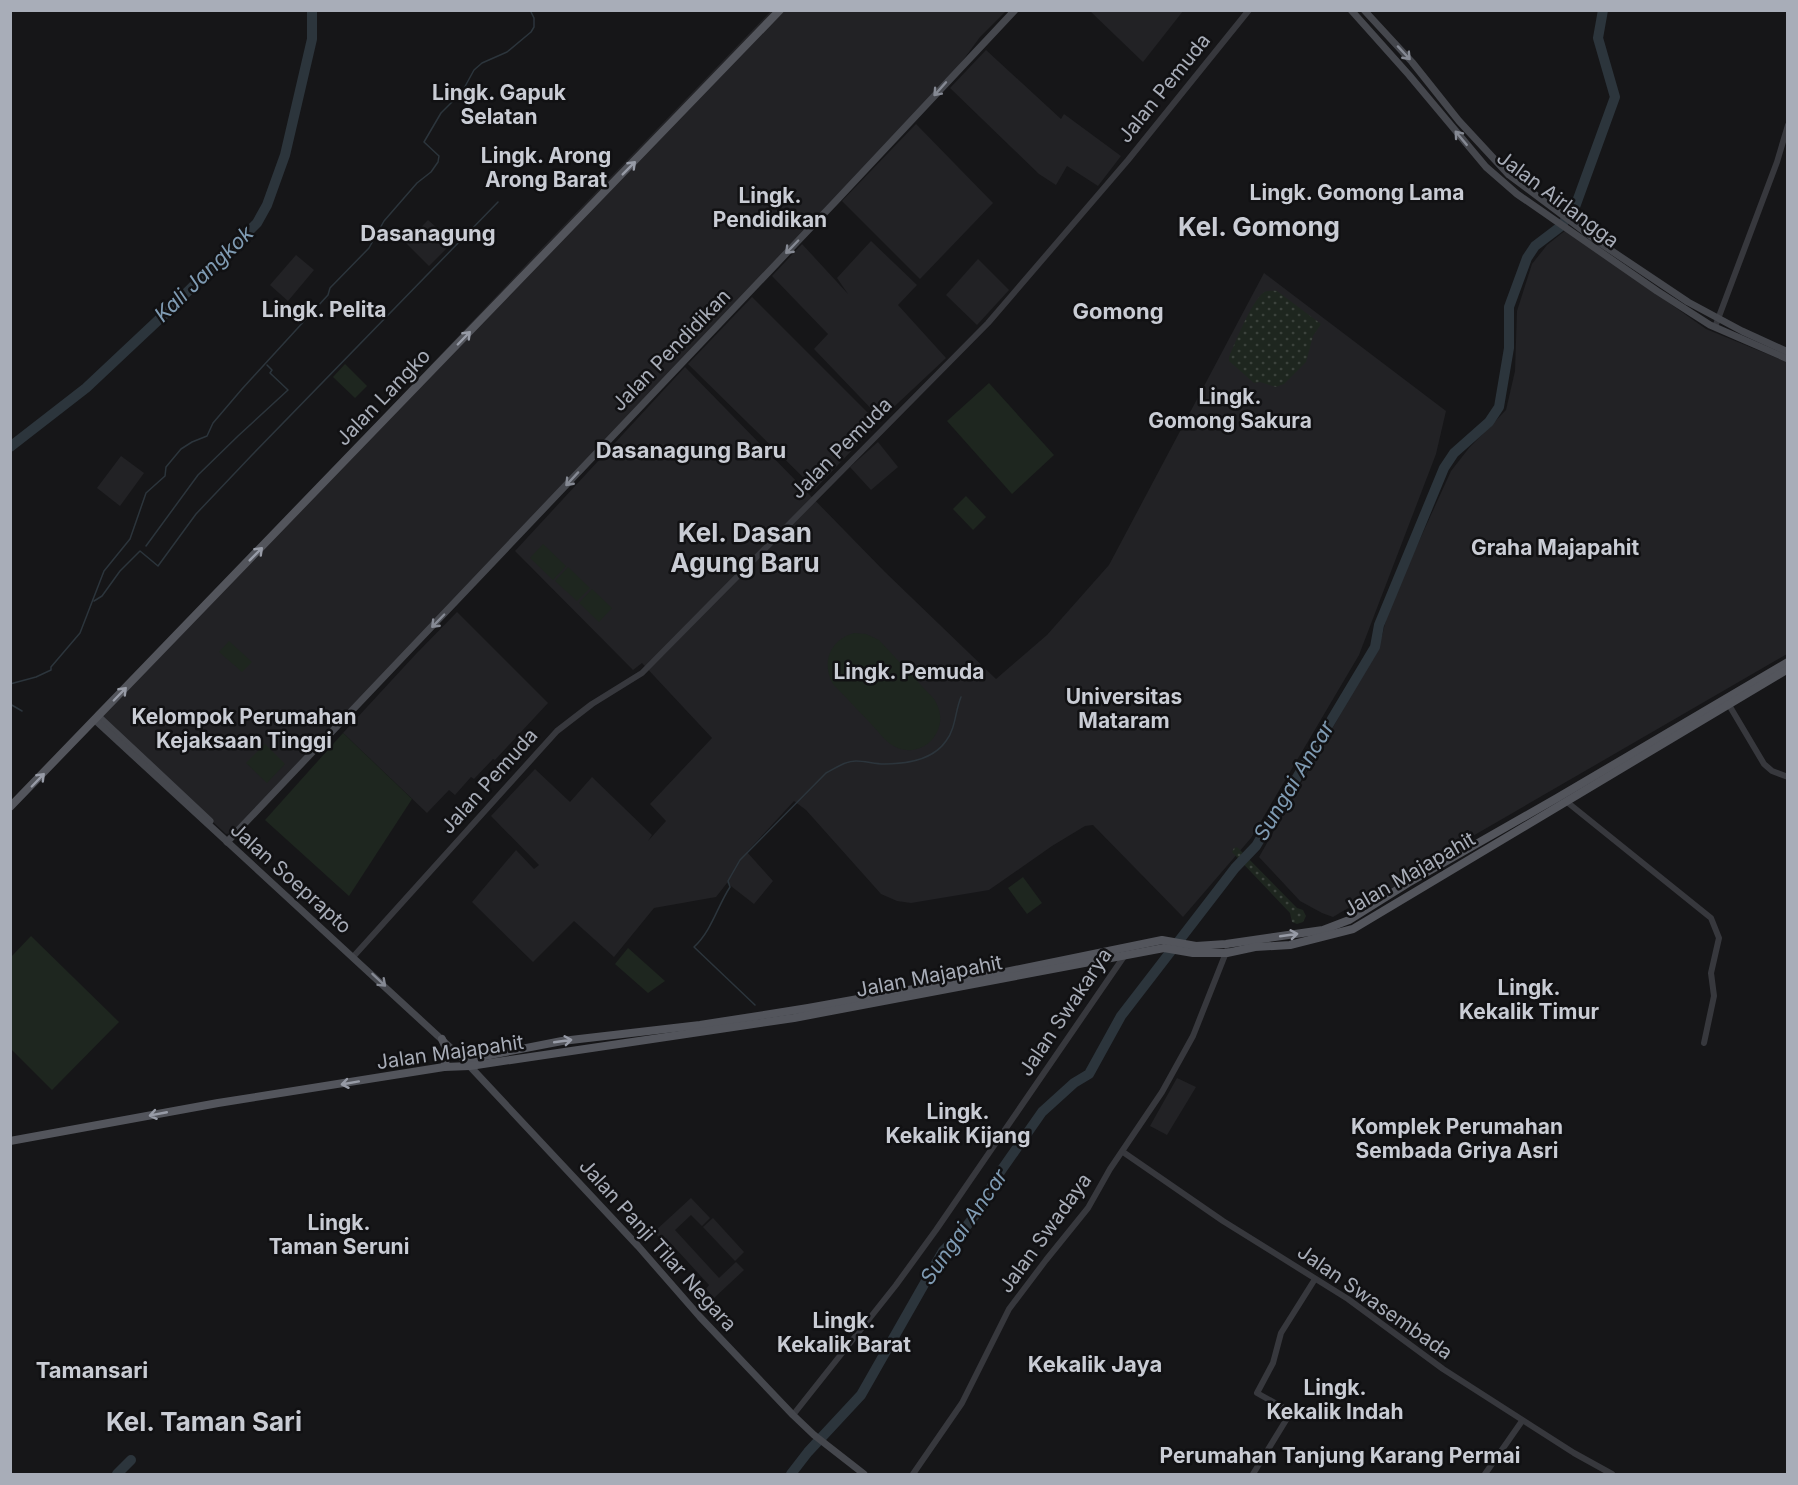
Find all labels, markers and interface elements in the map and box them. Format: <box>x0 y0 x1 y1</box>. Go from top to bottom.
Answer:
street label: Jalan Pemuda <box>1113 29 1215 147</box>
one-way arrow <box>1397 45 1411 60</box>
district label: Lingk. Gapuk Selatan <box>432 80 567 129</box>
one-way arrow <box>933 81 947 96</box>
one-way arrow <box>1454 131 1468 146</box>
district label: Lingk. Arong Arong Barat <box>481 143 611 192</box>
street label: Jalan Airlangga <box>1492 145 1624 253</box>
one-way arrow <box>621 161 636 176</box>
district label: Lingk. Gomong Lama <box>1250 180 1464 205</box>
district label: Lingk. Pendidikan <box>713 183 827 232</box>
district label: Kel. Gomong <box>1178 211 1340 242</box>
water label: Kali Jangkok <box>149 220 259 327</box>
district label: Dasanagung <box>360 220 496 246</box>
one-way arrow <box>785 239 800 254</box>
street label: Jalan Pendidikan <box>607 284 735 416</box>
district label: Lingk. Pelita <box>262 297 386 322</box>
district label: Gomong <box>1072 298 1164 324</box>
one-way arrow <box>456 331 470 346</box>
street label: Jalan Langko <box>331 344 435 450</box>
district label: Lingk. Gomong Sakura <box>1148 384 1312 433</box>
street label: Jalan Pemuda <box>785 392 897 504</box>
district label: Dasanagung Baru <box>596 437 786 463</box>
one-way arrow <box>564 472 579 487</box>
district label: Kel. Dasan Agung Baru <box>670 517 820 578</box>
district label: Graha Majapahit <box>1471 535 1639 560</box>
one-way arrow <box>248 547 263 562</box>
one-way arrow <box>431 614 445 629</box>
district label: Lingk. Pemuda <box>833 659 985 684</box>
district label: Universitas Mataram <box>1066 684 1182 733</box>
one-way arrow <box>113 687 127 702</box>
district label: Kelompok Perumahan Kejaksaan Tinggi <box>131 704 357 753</box>
water label: Sungai Ancar <box>1248 716 1340 845</box>
street label: Jalan Pemuda <box>435 723 543 839</box>
one-way arrow <box>30 772 45 787</box>
street label: Jalan Soeprapto <box>226 817 356 939</box>
street label: Jalan Majapahit <box>1339 826 1480 921</box>
one-way arrow <box>1278 930 1298 941</box>
street label: Jalan Swakarya <box>1013 944 1117 1080</box>
street label: Jalan Majapahit <box>854 950 1005 1002</box>
one-way arrow <box>371 973 386 987</box>
district label: Lingk. Kekalik Timur <box>1459 975 1600 1024</box>
street label: Jalan Majapahit <box>375 1030 526 1074</box>
one-way arrow <box>553 1036 573 1047</box>
one-way arrow <box>341 1078 360 1089</box>
district label: Lingk. Kekalik Kijang <box>886 1099 1030 1148</box>
one-way arrow <box>148 1109 168 1120</box>
district label: Komplek Perumahan Sembada Griya Asri <box>1351 1114 1563 1163</box>
street label: Jalan Panji Tilar Negara <box>574 1154 742 1336</box>
water label: Sungai Ancar <box>915 1163 1013 1289</box>
street label: Jalan Swadaya <box>994 1168 1096 1298</box>
district label: Lingk. Taman Seruni <box>269 1210 409 1259</box>
street label: Jalan Swasembada <box>1293 1240 1457 1364</box>
district label: Lingk. Kekalik Barat <box>777 1308 911 1357</box>
district label: Kekalik Jaya <box>1028 1351 1162 1377</box>
district label: Tamansari <box>36 1357 148 1383</box>
district label: Lingk. Kekalik Indah <box>1266 1375 1404 1424</box>
district label: Kel. Taman Sari <box>106 1406 302 1437</box>
district label: Perumahan Tanjung Karang Permai <box>1160 1443 1520 1468</box>

